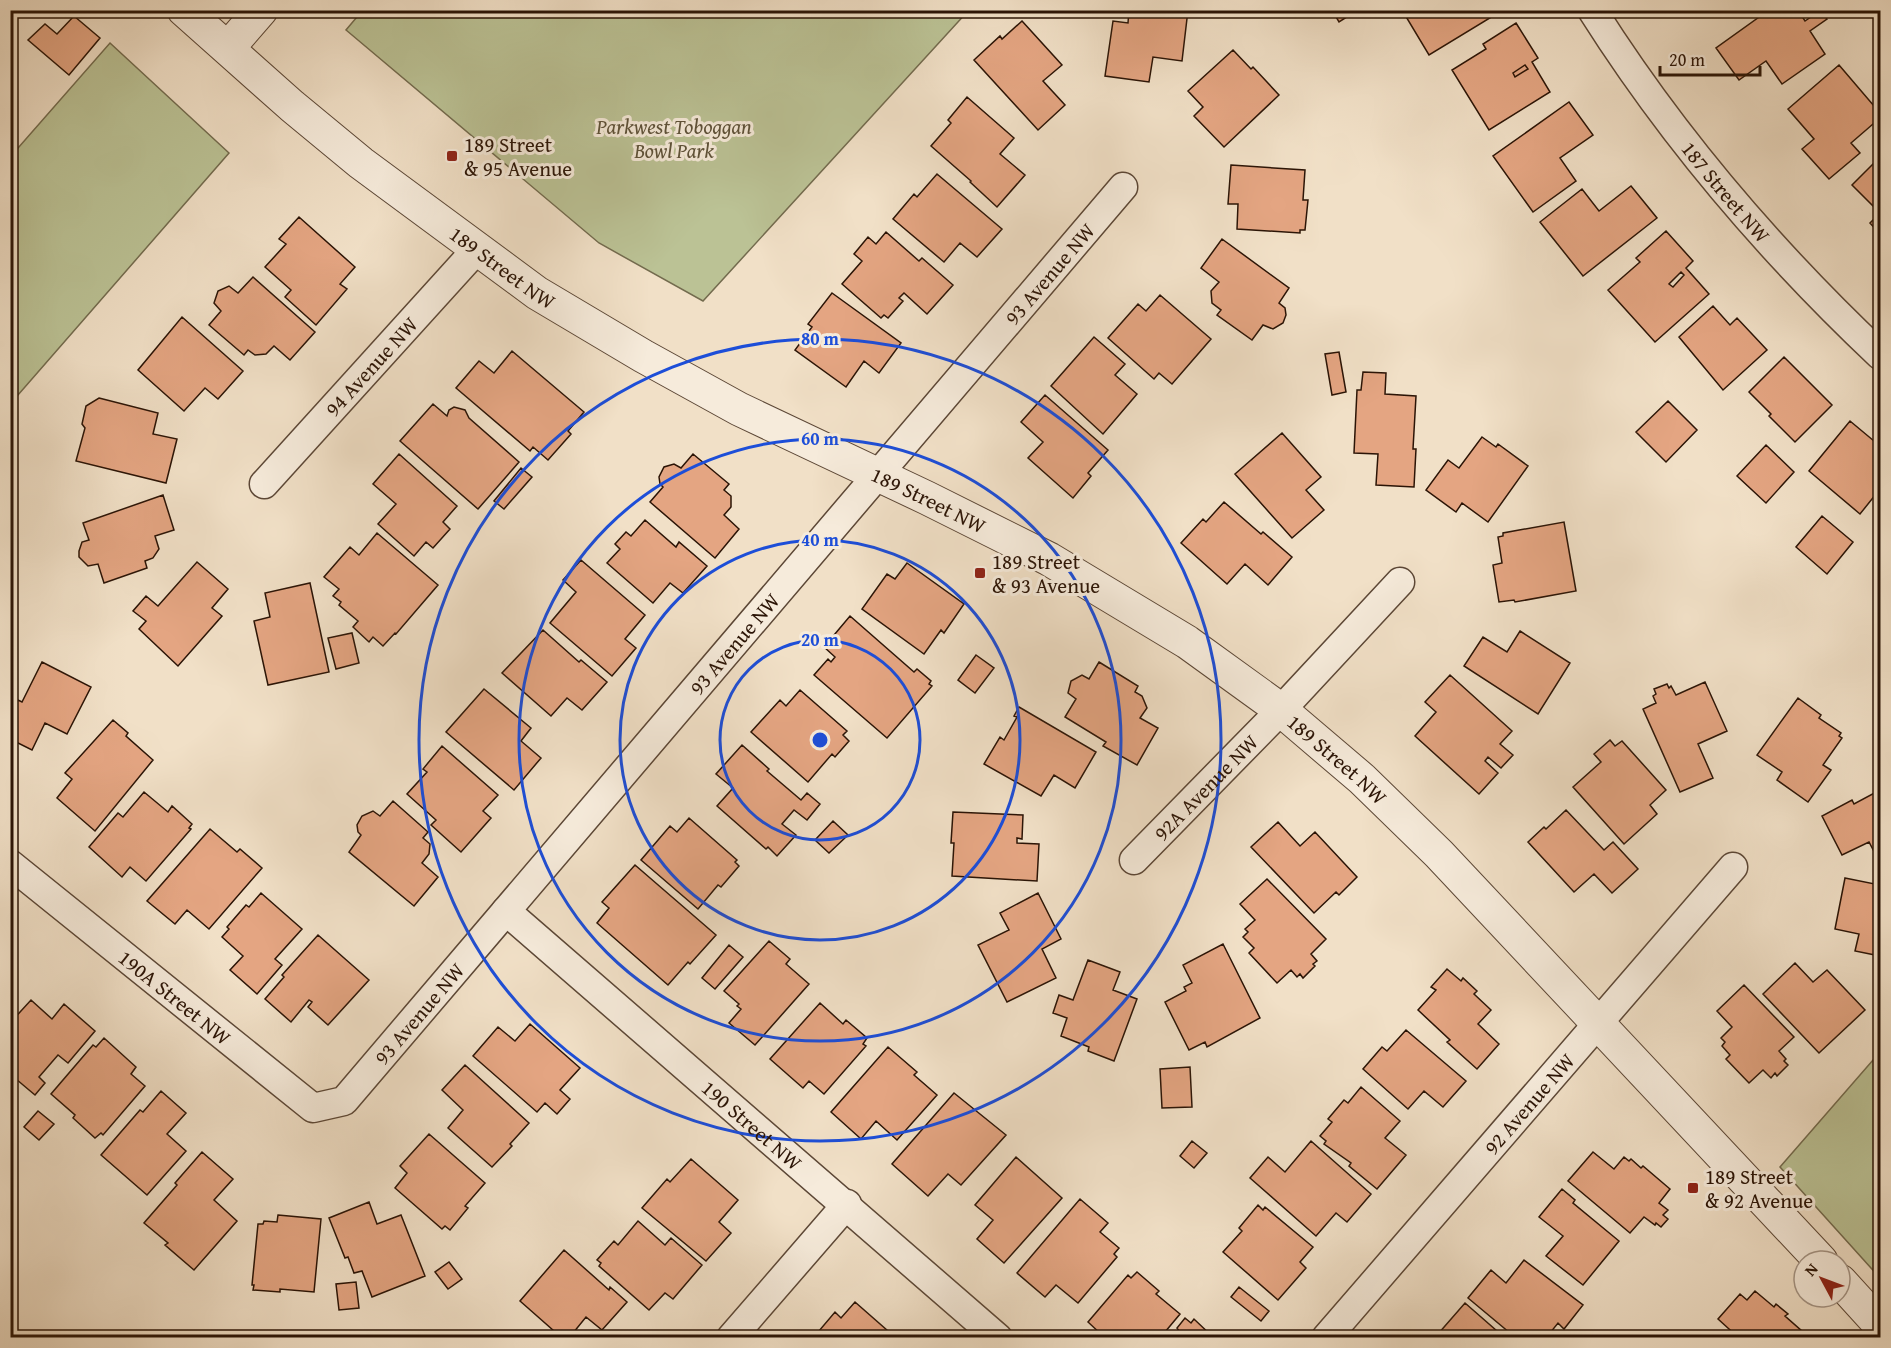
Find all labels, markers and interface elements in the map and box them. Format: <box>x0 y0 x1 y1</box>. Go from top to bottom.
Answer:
scale bar <box>1660 39 1760 77</box>
text: 20 m <box>1669 46 1705 73</box>
park label: Parkwest Toboggan Bowl Park <box>595 111 752 166</box>
place label: 189 Street & 95 Avenue <box>464 129 572 184</box>
street label: 187 Street NW <box>1674 134 1778 249</box>
marker: 189 Street & 95 Avenue <box>445 149 459 163</box>
street label: 93 Avenue NW <box>997 216 1102 331</box>
street label: 189 Street NW <box>443 218 562 316</box>
street label: 94 Avenue NW <box>317 309 425 423</box>
text: 80 m <box>801 325 840 352</box>
text: 60 m <box>801 425 840 452</box>
street label: 189 Street NW <box>866 458 992 541</box>
text: 40 m <box>801 526 840 553</box>
place label: 189 Street & 93 Avenue <box>992 546 1100 601</box>
marker: 189 Street & 93 Avenue <box>973 566 987 580</box>
street label: 93 Avenue NW <box>681 585 787 701</box>
text: 20 m <box>801 626 840 653</box>
street label: 189 Street NW <box>1281 706 1395 812</box>
street label: 92A Avenue NW <box>1146 727 1265 847</box>
centre of rings <box>810 730 830 750</box>
street label: 190A Street NW <box>112 942 238 1052</box>
street label: 93 Avenue NW <box>366 955 471 1071</box>
street label: 92 Avenue NW <box>1476 1046 1582 1161</box>
street label: 190 Street NW <box>695 1072 809 1177</box>
place label: 189 Street & 92 Avenue <box>1705 1161 1813 1216</box>
marker: 189 Street & 92 Avenue <box>1686 1181 1700 1195</box>
north arrow <box>1792 1249 1852 1309</box>
text: N <box>1798 1257 1823 1281</box>

